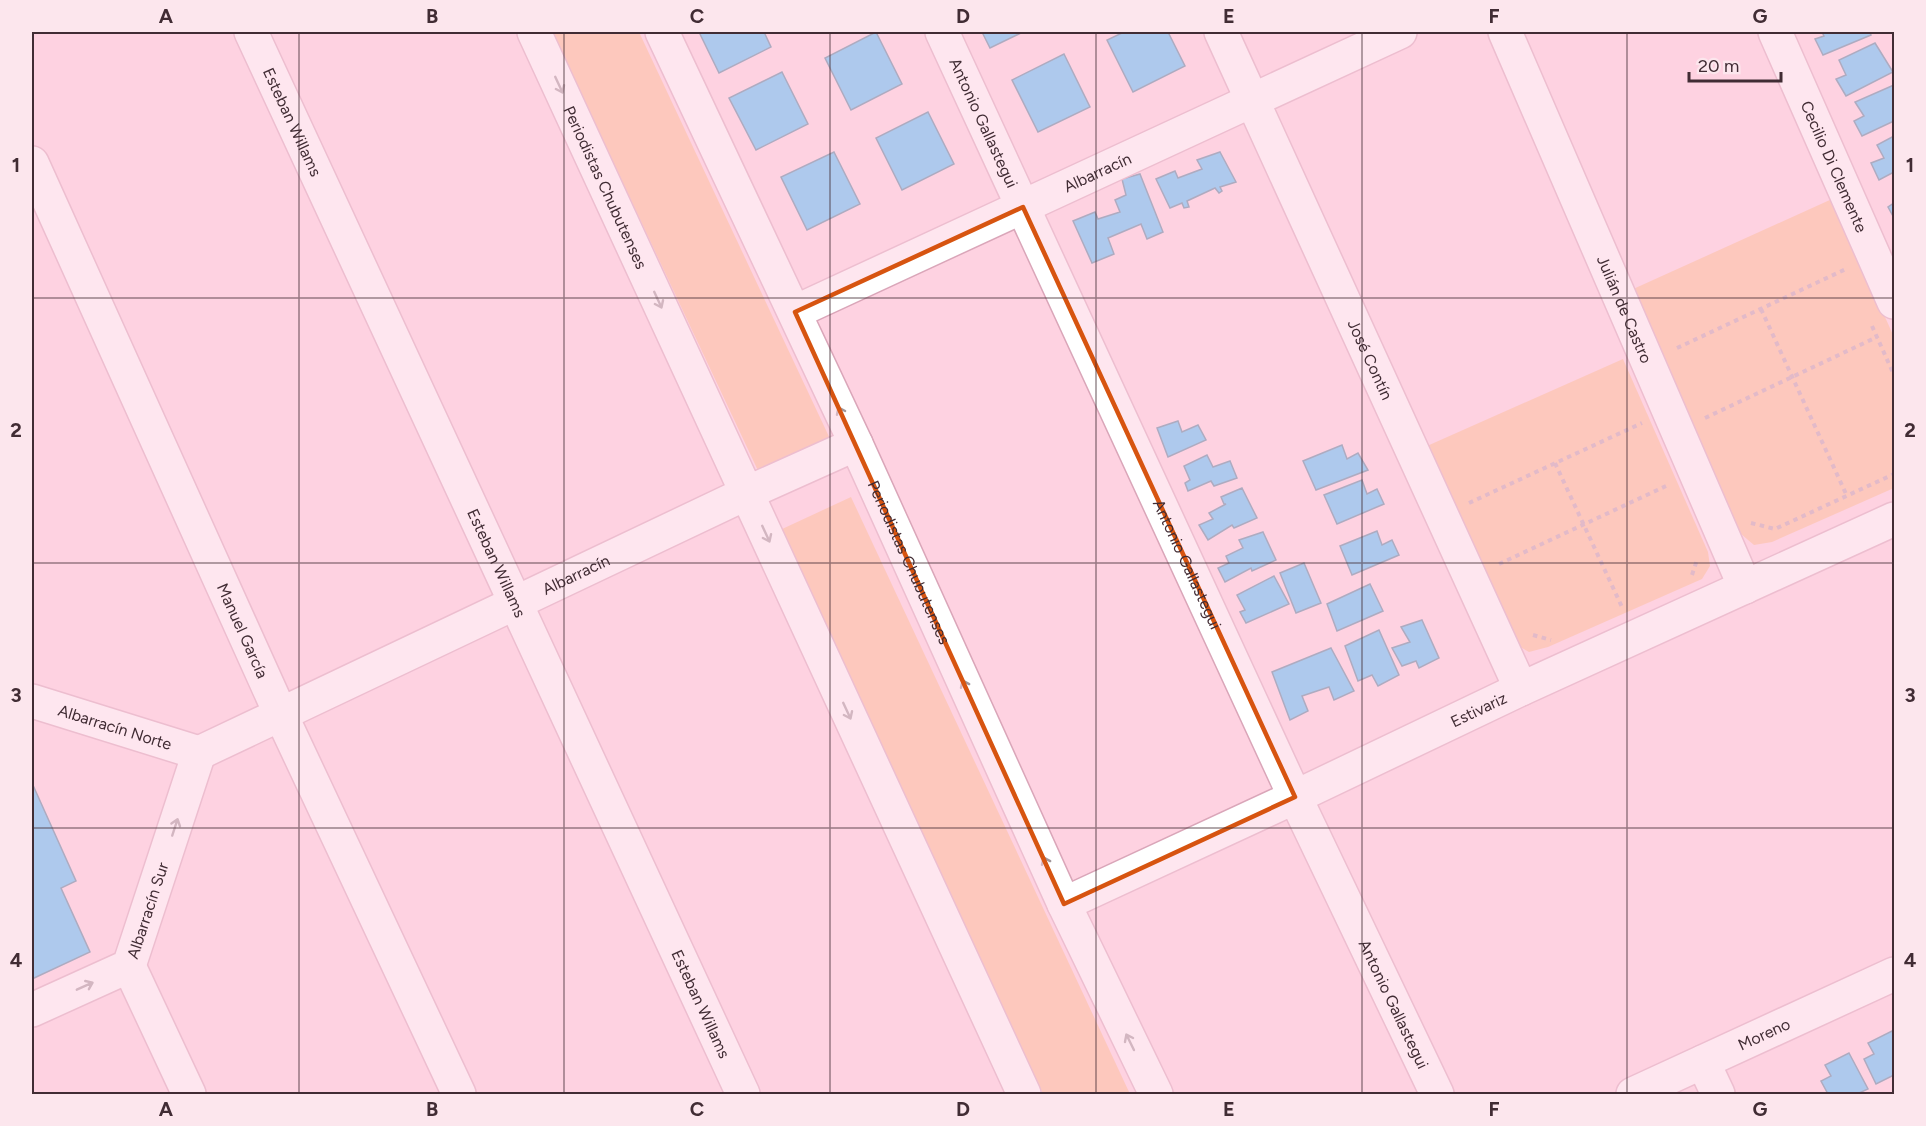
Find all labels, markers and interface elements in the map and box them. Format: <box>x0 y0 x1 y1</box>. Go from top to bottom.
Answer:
text: A <box>159 4 174 28</box>
text: B <box>426 4 438 28</box>
text: C <box>690 4 704 28</box>
text: D <box>956 4 970 28</box>
text: E <box>1223 4 1235 28</box>
text: F <box>1488 4 1500 28</box>
text: G <box>1753 4 1768 28</box>
scale bar <box>1689 45 1780 83</box>
street label: Antonio Gallastegui <box>945 55 1022 191</box>
text: 20 m <box>1698 55 1739 77</box>
street label: Esteban Willams <box>259 65 325 179</box>
one-way arrow <box>553 75 565 93</box>
street label: Cecilio Di Clemente <box>1797 98 1871 236</box>
street label: Periodistas Chubutenses <box>559 103 651 272</box>
street label: Albarracín <box>1061 149 1134 196</box>
text: 1 <box>12 153 20 177</box>
text: 1 <box>1906 153 1914 177</box>
street label: Julián de Castro <box>1593 253 1656 366</box>
one-way arrow <box>652 290 664 308</box>
street label: José Contín <box>1344 317 1397 403</box>
one-way arrow <box>836 406 847 424</box>
text: 2 <box>10 418 22 442</box>
text: 2 <box>1904 418 1916 442</box>
street label: Periodistas Chubutenses <box>864 477 954 647</box>
street label: Antonio Gallastegui <box>1149 496 1225 632</box>
street label: Esteban Willams <box>463 506 530 620</box>
one-way arrow <box>760 525 772 543</box>
street label: Albarracín <box>539 551 613 599</box>
street label: Manuel García <box>213 580 272 681</box>
one-way arrow <box>960 679 972 697</box>
text: 3 <box>10 683 22 707</box>
text: 3 <box>1904 683 1916 707</box>
street label: Estivariz <box>1448 688 1510 731</box>
street label: Albarracín Norte <box>56 701 174 754</box>
one-way arrow <box>842 702 854 720</box>
one-way arrow <box>170 818 181 837</box>
one-way arrow <box>1041 857 1052 875</box>
street label: Albarracín Sur <box>123 859 173 961</box>
street label: Antonio Gallastegui <box>1355 937 1432 1072</box>
street label: Esteban Willams <box>667 947 734 1061</box>
text: 4 <box>10 948 23 972</box>
text: 4 <box>1904 948 1917 972</box>
one-way arrow <box>75 980 93 991</box>
street label: Moreno <box>1735 1014 1793 1054</box>
one-way arrow <box>1124 1033 1136 1051</box>
text: A <box>159 1097 174 1121</box>
text: B <box>426 1097 438 1121</box>
text: C <box>690 1097 704 1121</box>
text: D <box>956 1097 970 1121</box>
text: E <box>1223 1097 1235 1121</box>
text: F <box>1488 1097 1500 1121</box>
text: G <box>1753 1097 1768 1121</box>

